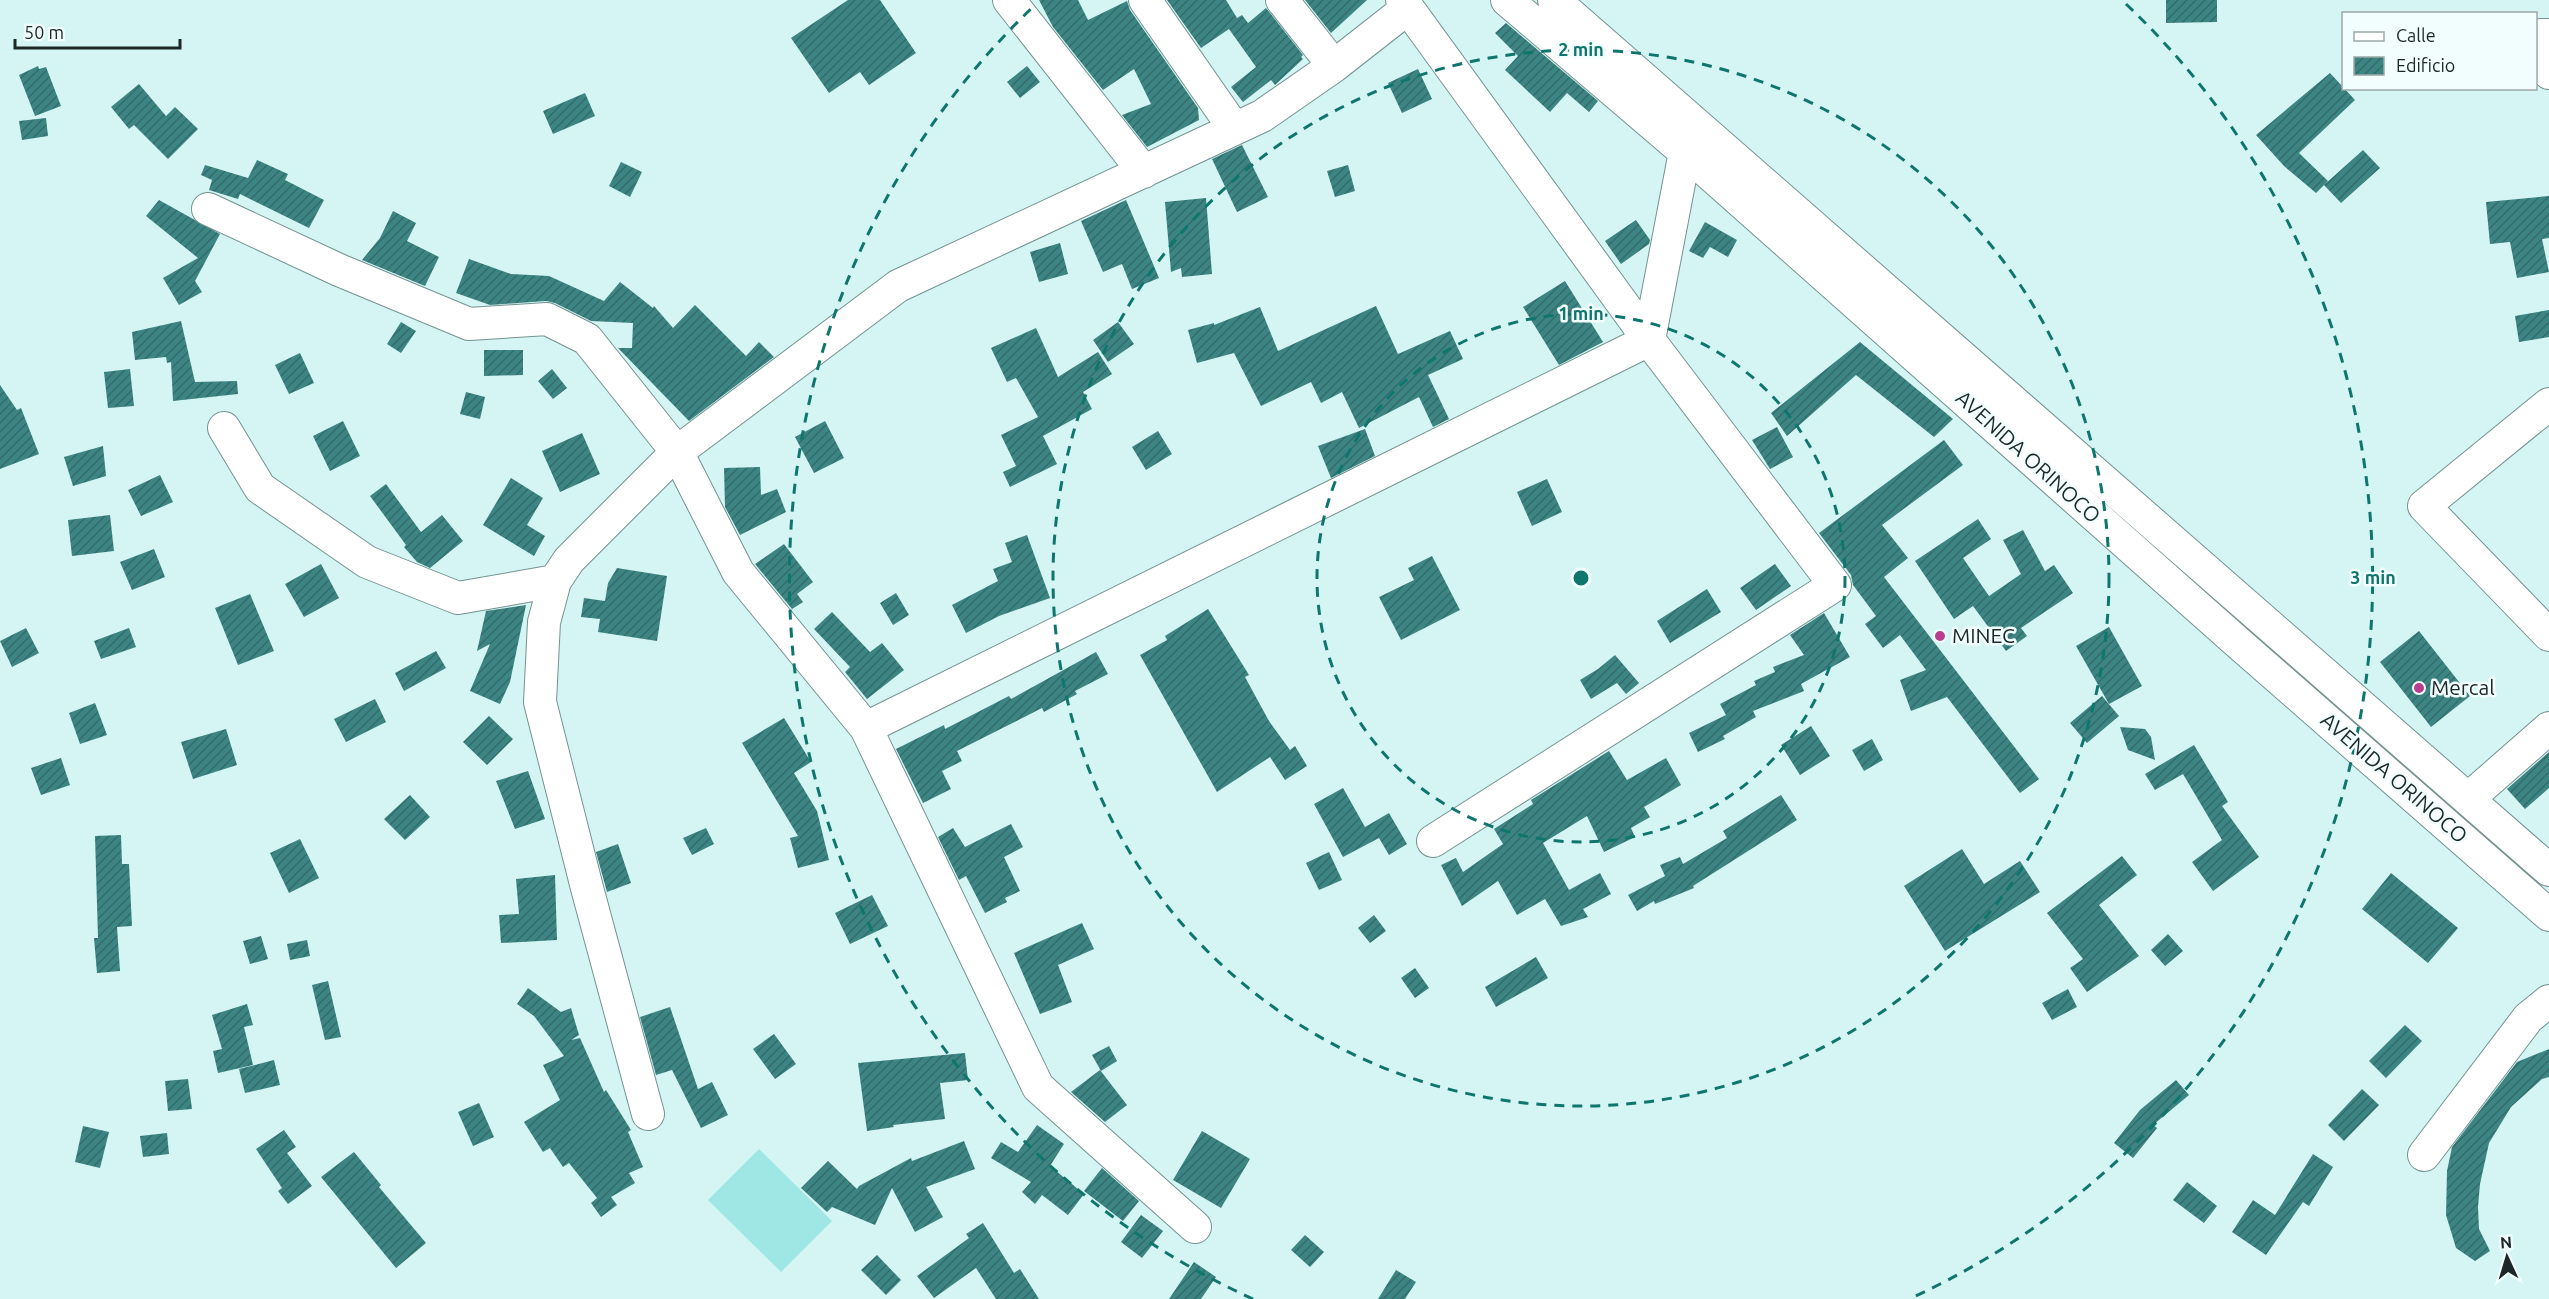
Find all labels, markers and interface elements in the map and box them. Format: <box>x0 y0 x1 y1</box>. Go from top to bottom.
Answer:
scale bar <box>15 12 180 50</box>
legend <box>2342 12 2537 90</box>
text: 50 m <box>24 22 64 42</box>
text: Calle <box>2396 25 2436 45</box>
text: 2 min <box>1558 39 1604 59</box>
text: Edificio <box>2396 55 2455 75</box>
text: 1 min <box>1558 303 1604 323</box>
street label: AVENIDA ORINOCO <box>1951 385 2106 527</box>
text: 3 min <box>2350 567 2396 587</box>
centre of rings <box>1571 568 1591 588</box>
place label: MINEC <box>1952 623 2015 647</box>
marker: MINEC <box>1933 629 1947 643</box>
place label: Mercal <box>2431 675 2495 699</box>
marker: Mercal <box>2412 681 2426 695</box>
street label: AVENIDA ORINOCO <box>2317 707 2473 847</box>
north arrow <box>2477 1227 2537 1287</box>
text: N <box>2499 1233 2513 1251</box>

